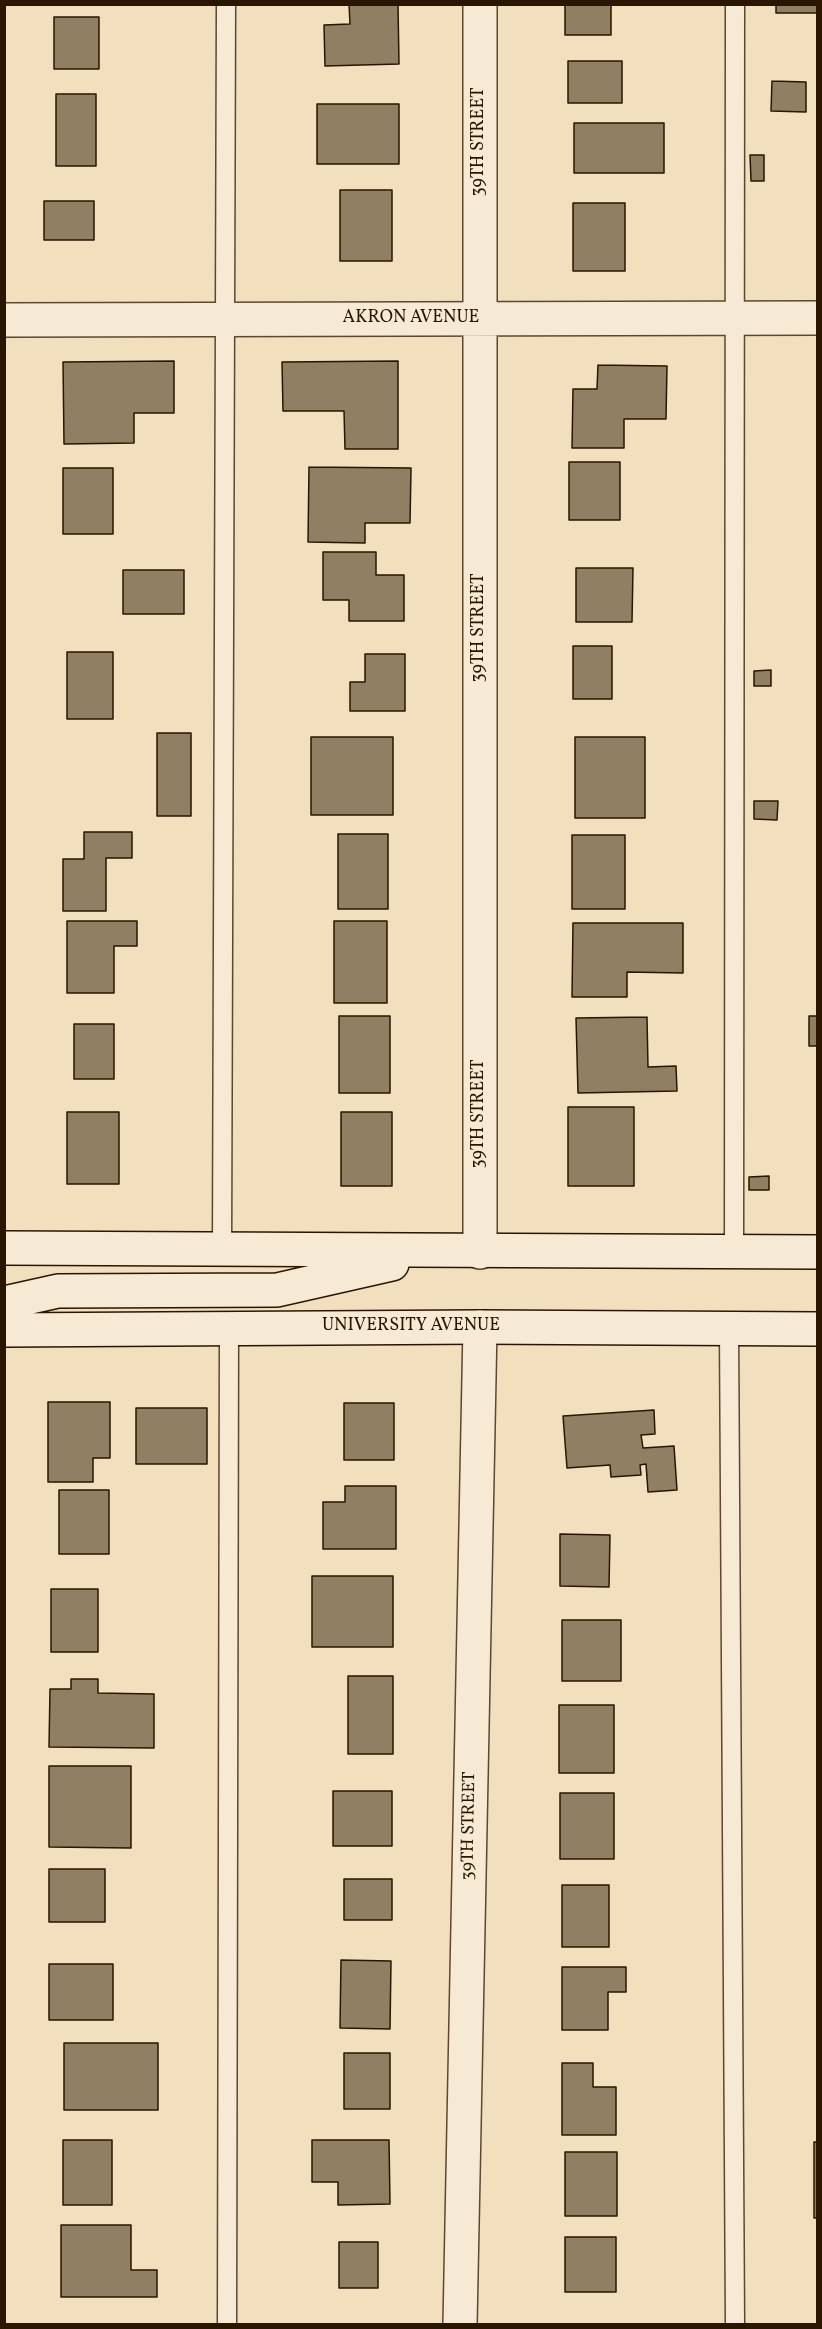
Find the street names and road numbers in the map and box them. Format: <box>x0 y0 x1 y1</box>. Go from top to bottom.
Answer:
street label: 39TH STREET <box>469 88 491 196</box>
street label: AKRON AVENUE <box>343 308 479 330</box>
street label: 39TH STREET <box>469 574 491 682</box>
street label: 39TH STREET <box>469 1060 491 1168</box>
street label: UNIVERSITY AVENUE <box>322 1316 500 1338</box>
street label: 39TH STREET <box>458 1771 482 1881</box>

